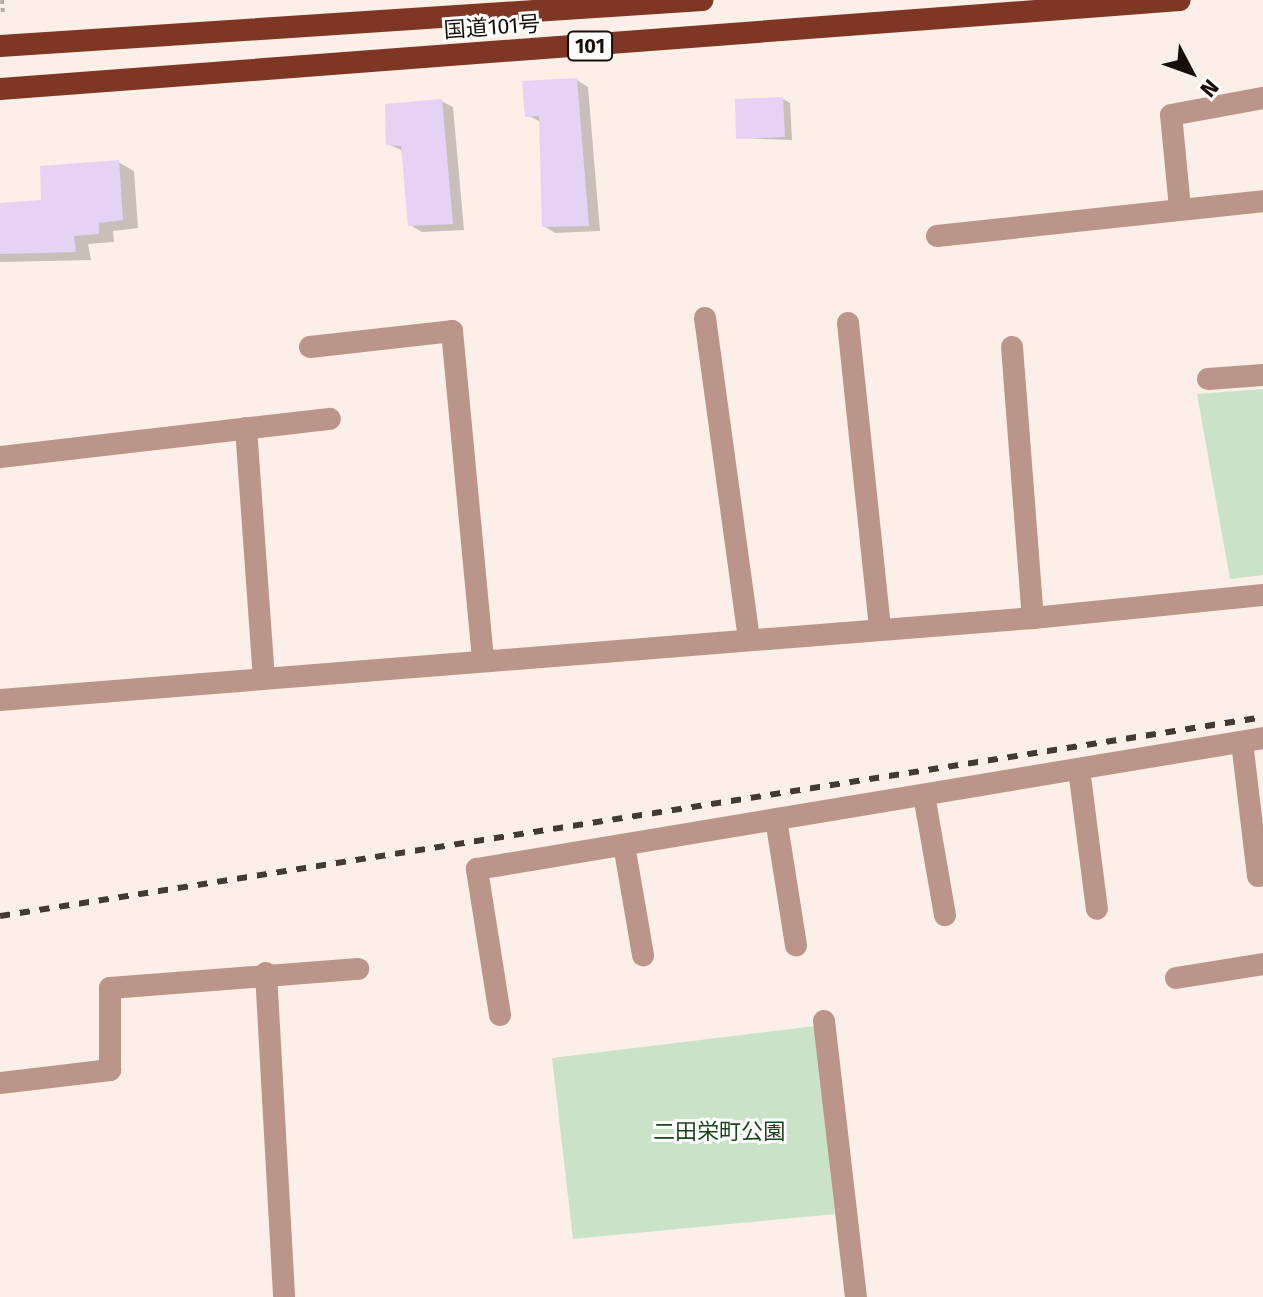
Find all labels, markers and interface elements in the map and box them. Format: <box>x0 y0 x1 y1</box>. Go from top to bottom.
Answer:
street label: 国道101号 <box>443 10 541 44</box>
road number: 101 <box>566 30 614 62</box>
north arrow <box>1151 32 1231 112</box>
text: N <box>1195 74 1224 102</box>
park label: 二田栄町公園 <box>653 1119 785 1145</box>

